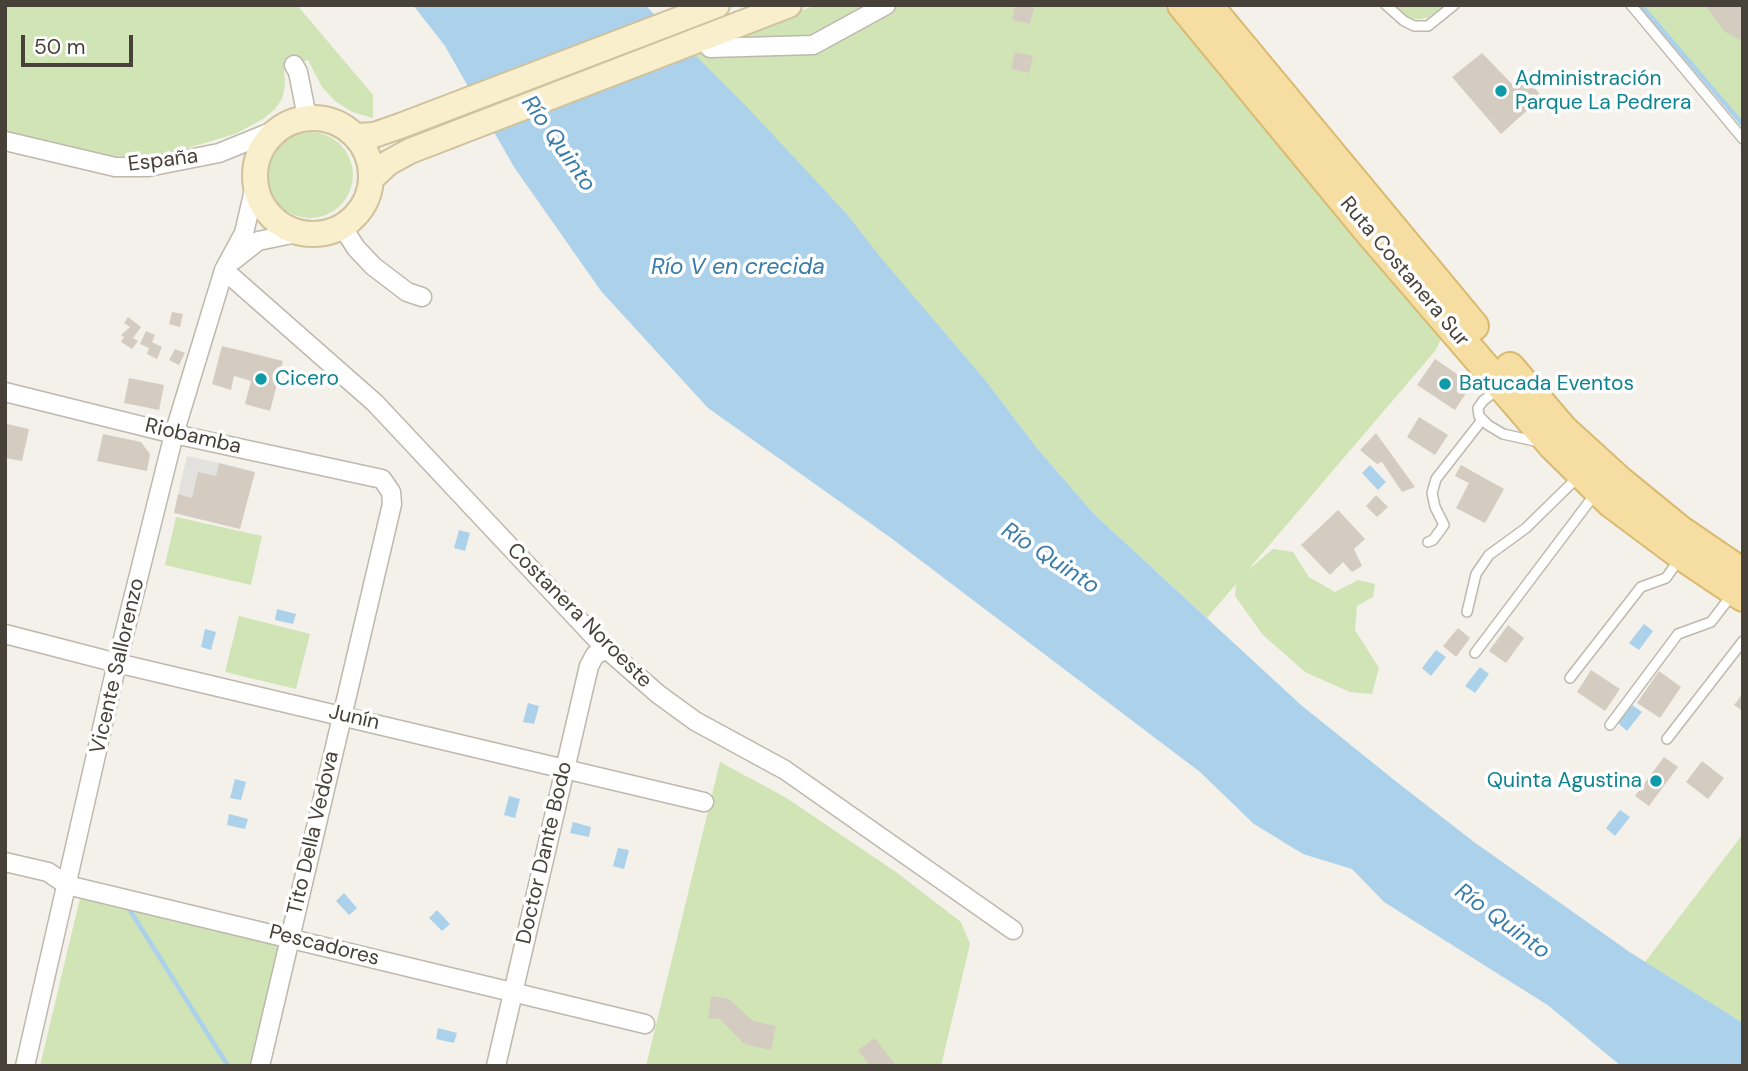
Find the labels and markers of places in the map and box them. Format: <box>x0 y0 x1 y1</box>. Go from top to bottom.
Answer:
place label: Administración Parque La Pedrera <box>1515 66 1691 116</box>
marker: Administración Parque La Pedrera <box>1493 83 1509 99</box>
place label: Cicero <box>275 366 339 392</box>
marker: Cicero <box>253 371 269 387</box>
place label: Batucada Eventos <box>1459 371 1634 397</box>
marker: Batucada Eventos <box>1437 376 1453 392</box>
place label: Quinta Agustina <box>1487 768 1642 794</box>
marker: Quinta Agustina <box>1648 773 1664 789</box>

